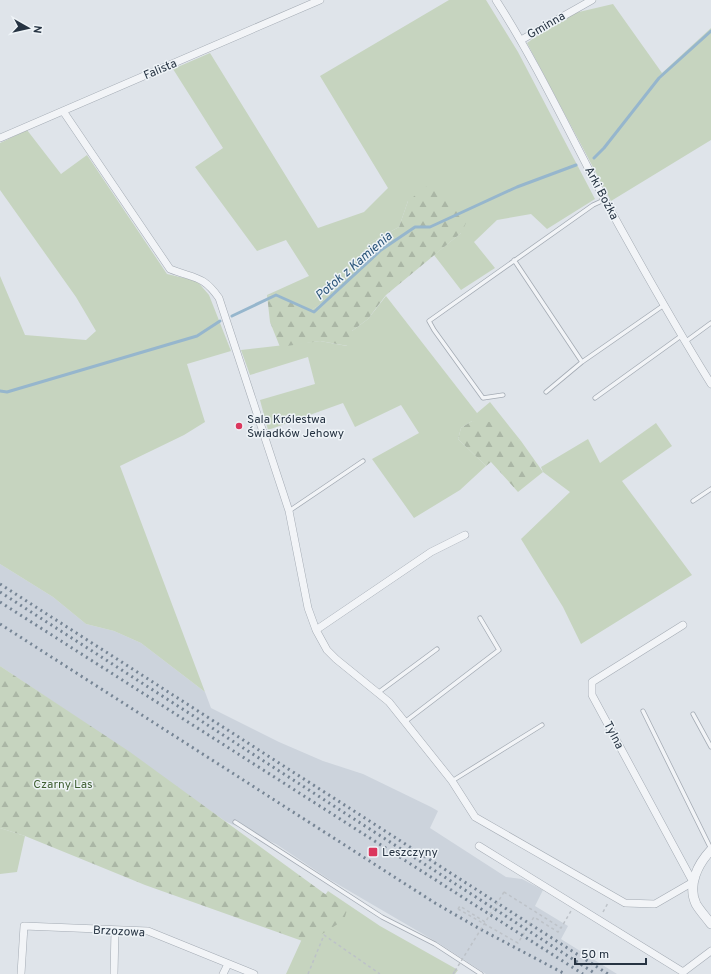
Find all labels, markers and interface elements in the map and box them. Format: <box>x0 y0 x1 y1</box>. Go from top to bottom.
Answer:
north arrow <box>8 8 48 48</box>
street label: Gminna <box>525 9 568 43</box>
text: N <box>29 24 44 34</box>
street label: Falista <box>141 56 179 84</box>
street label: Arki Bożka <box>580 164 622 223</box>
water label: Potok z Kamienia <box>313 229 396 304</box>
place label: Sala Królestwa Świadków Jehowy <box>247 412 344 442</box>
marker: Sala Królestwa Świadków Jehowy <box>234 421 244 431</box>
street label: Tylna <box>599 719 627 752</box>
park label: Czarny Las <box>33 777 93 793</box>
place label: Leszczyny <box>382 845 438 861</box>
marker: Leszczyny <box>367 846 379 858</box>
street label: Brzozowa <box>92 923 145 941</box>
scale bar <box>575 940 646 966</box>
text: 50 m <box>581 947 609 963</box>

